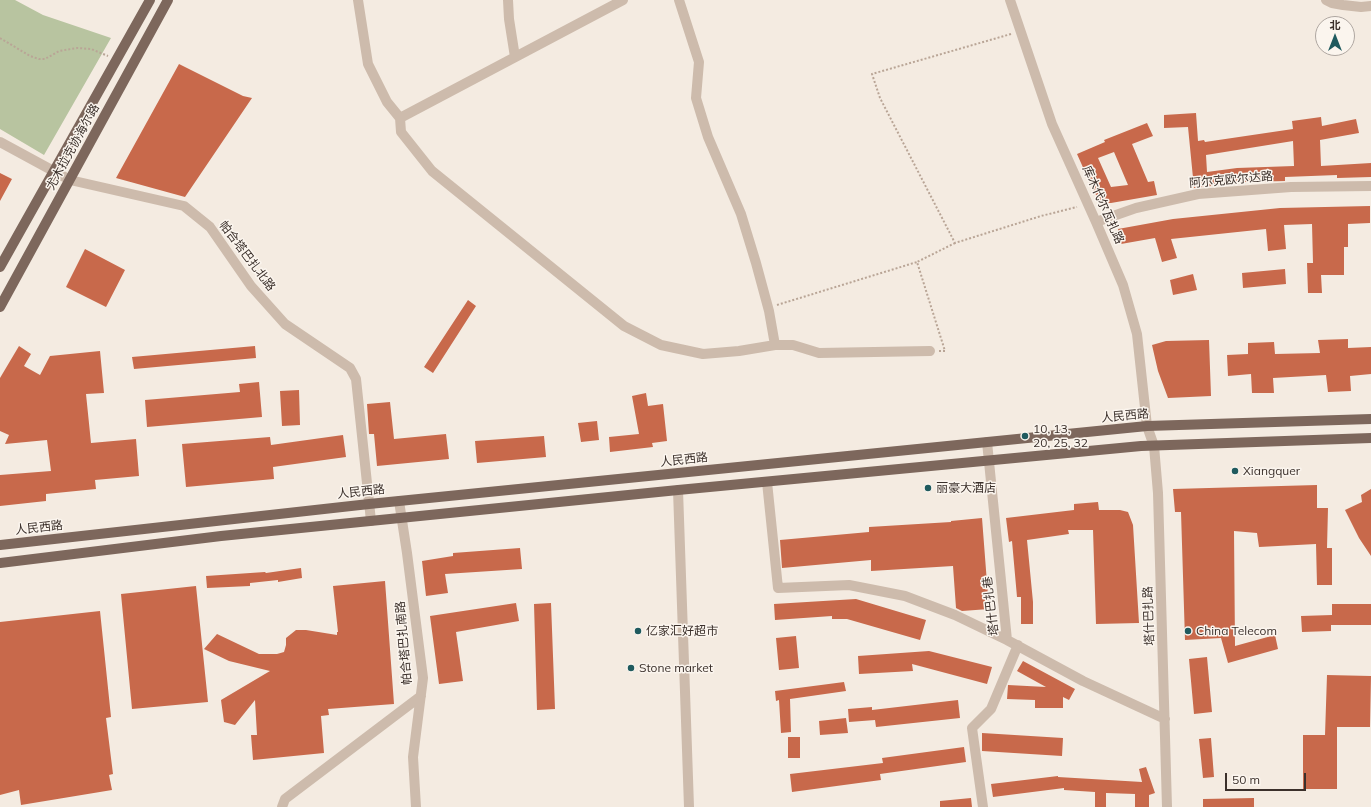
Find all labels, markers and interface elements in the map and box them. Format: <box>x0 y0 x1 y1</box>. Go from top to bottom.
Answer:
north arrow <box>1315 16 1355 56</box>
text: 北 <box>1330 18 1341 32</box>
street label: 尤木拉克协海尔路 <box>43 102 103 192</box>
street label: 库木代尔瓦扎路 <box>1079 164 1127 246</box>
street label: 阿尔克欧尔达路 <box>1189 169 1273 191</box>
street label: 帕合塔巴扎北路 <box>216 218 278 294</box>
street label: 人民西路 <box>1100 407 1150 425</box>
place label: 10, 13, 20, 25, 32 <box>1033 422 1088 450</box>
marker: 10, 13, 20, 25, 32 <box>1020 431 1030 441</box>
street label: 人民西路 <box>659 450 709 470</box>
place label: Xiangquer <box>1243 464 1300 478</box>
marker: Xiangquer <box>1230 466 1240 476</box>
place label: 丽豪大酒店 <box>936 481 996 495</box>
street label: 人民西路 <box>336 482 386 502</box>
marker: 丽豪大酒店 <box>923 483 933 493</box>
street label: 人民西路 <box>14 518 64 538</box>
street label: 塔什巴扎巷 <box>980 575 1002 637</box>
street label: 塔什巴扎路 <box>1141 586 1157 646</box>
street label: 帕合塔巴扎南路 <box>393 601 415 685</box>
place label: 亿家汇好超市 <box>646 624 718 638</box>
place label: China Telecom <box>1196 624 1277 638</box>
marker: 亿家汇好超市 <box>633 626 643 636</box>
marker: China Telecom <box>1183 626 1193 636</box>
place label: Stone market <box>639 661 713 675</box>
marker: Stone market <box>626 663 636 673</box>
scale bar <box>1227 765 1308 791</box>
text: 50 m <box>1232 772 1260 787</box>

